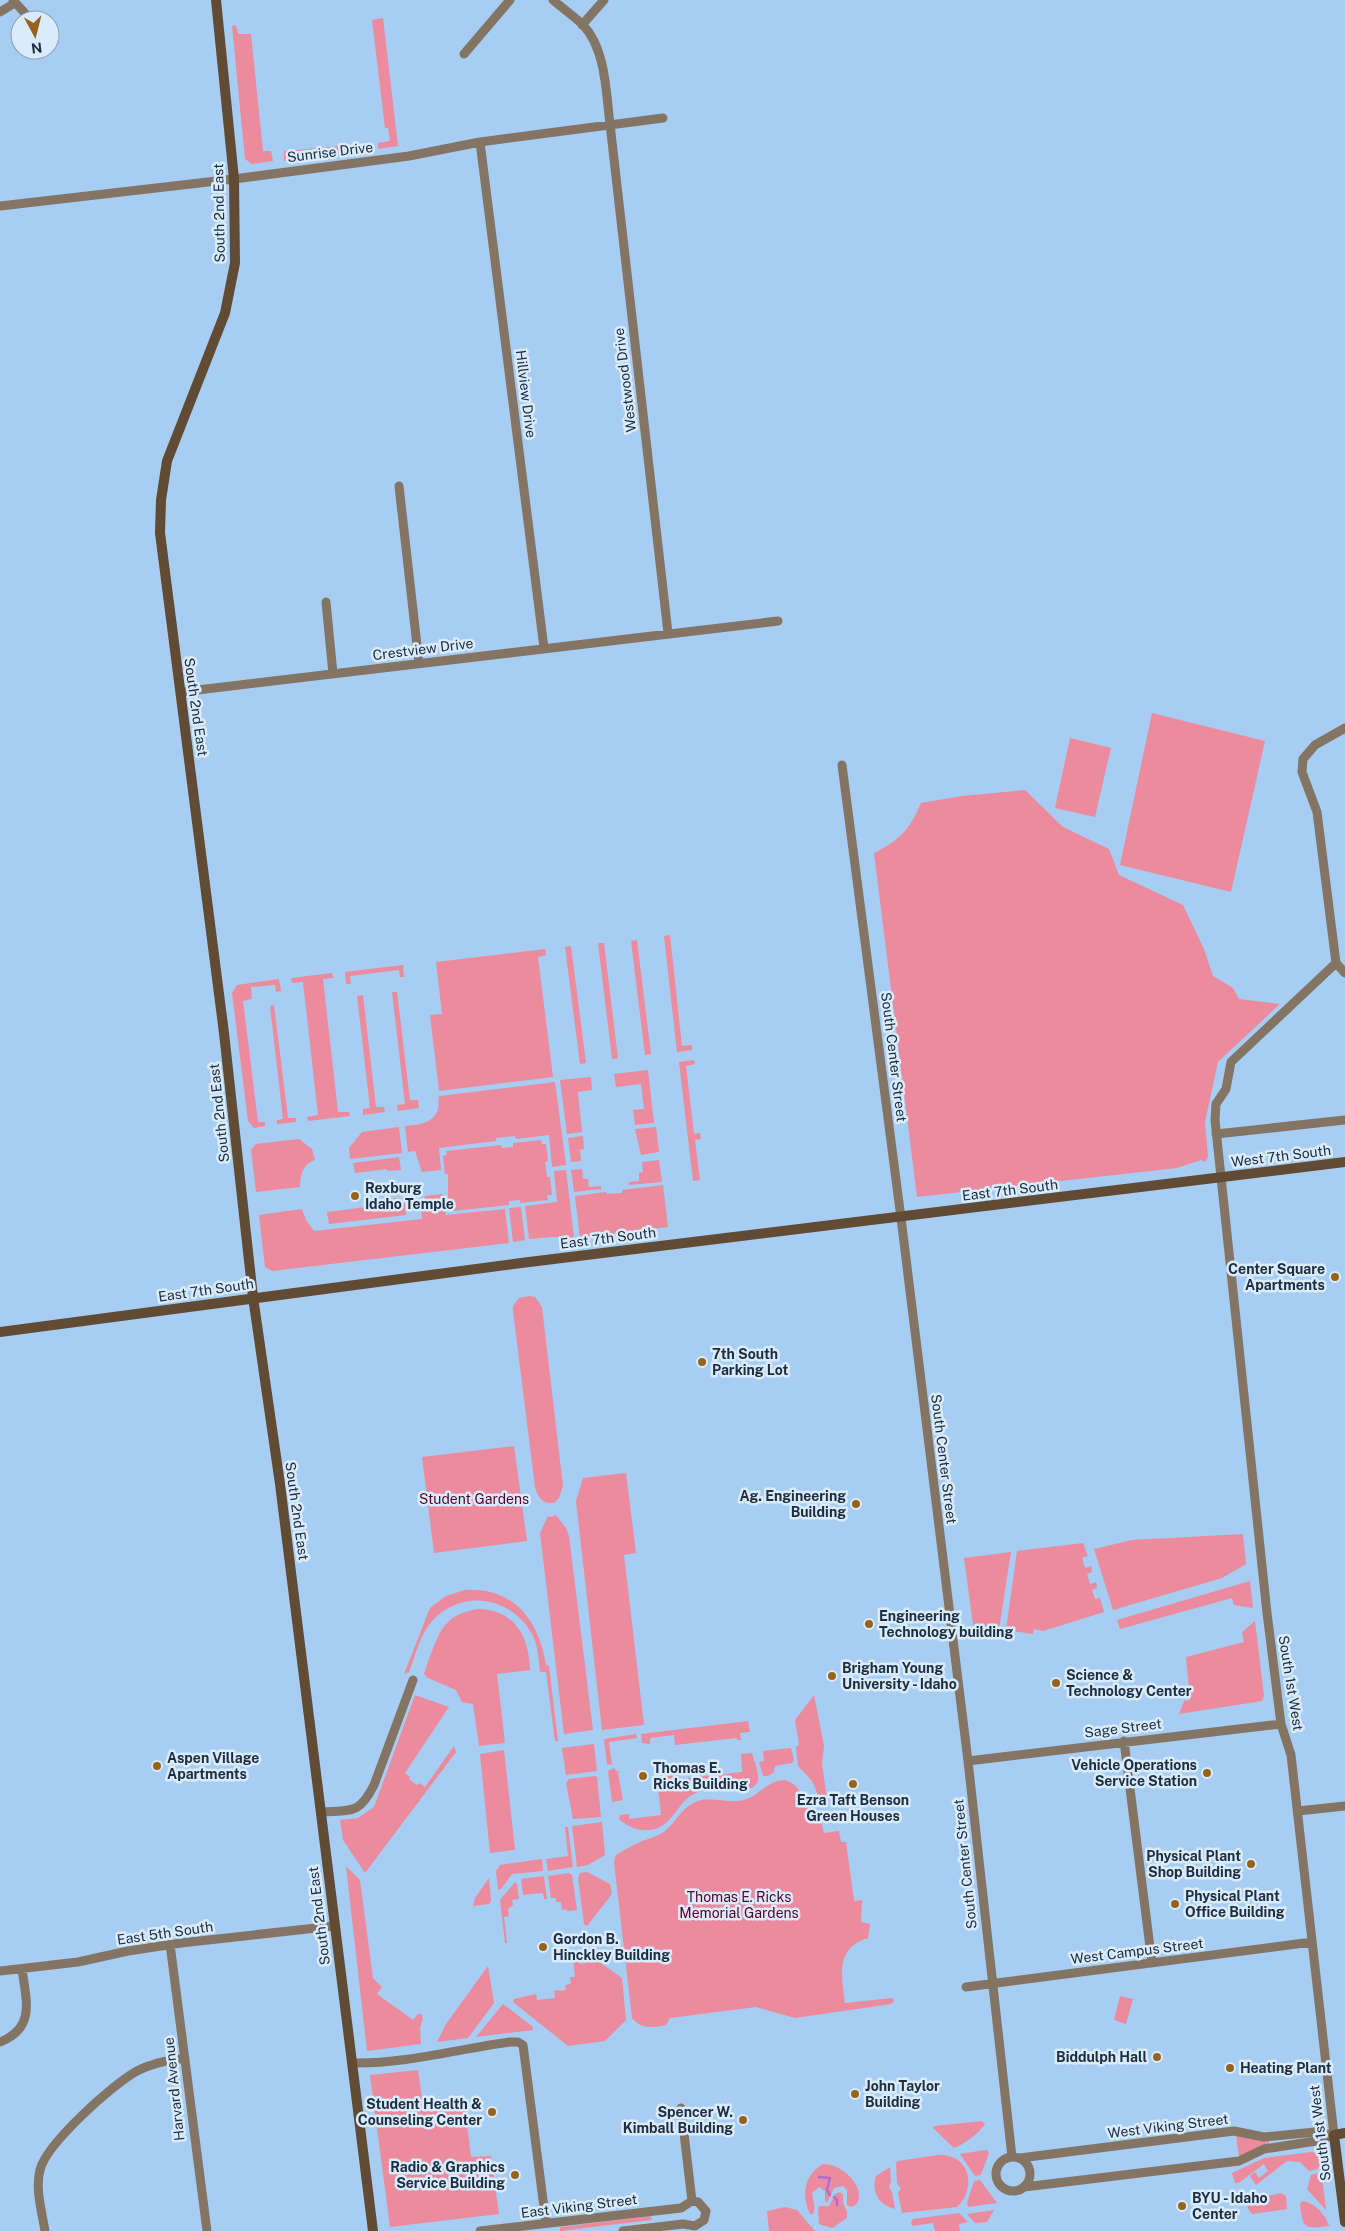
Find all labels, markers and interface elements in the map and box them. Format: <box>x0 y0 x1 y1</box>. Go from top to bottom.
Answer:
north arrow <box>10 10 60 60</box>
text: N <box>30 39 43 57</box>
street label: Sunrise Drive <box>286 139 374 165</box>
street label: South 2nd East <box>210 163 228 263</box>
street label: Westwood Drive <box>611 327 639 433</box>
street label: Hillview Drive <box>513 349 539 439</box>
street label: Crestview Drive <box>372 635 474 663</box>
street label: South 2nd East <box>181 657 211 757</box>
street label: South Center Street <box>878 991 910 1123</box>
street label: South 2nd East <box>206 1063 232 1163</box>
street label: West 7th South <box>1230 1142 1332 1170</box>
street label: East 7th South <box>961 1176 1059 1204</box>
place label: Rexburg Idaho Temple <box>365 1180 454 1212</box>
marker: Rexburg Idaho Temple <box>349 1190 361 1202</box>
street label: East 7th South <box>559 1224 657 1252</box>
place label: Center Square Apartments <box>1228 1261 1325 1293</box>
marker: Center Square Apartments <box>1329 1271 1341 1283</box>
street label: East 7th South <box>157 1275 255 1305</box>
place label: 7th South Parking Lot <box>712 1346 789 1378</box>
marker: 7th South Parking Lot <box>696 1356 708 1368</box>
street label: South Center Street <box>928 1393 960 1525</box>
street label: South 2nd East <box>282 1461 312 1561</box>
place label: Ag. Engineering Building <box>740 1488 846 1520</box>
park label: Student Gardens <box>419 1491 529 1507</box>
marker: Ag. Engineering Building <box>850 1498 862 1510</box>
place label: Engineering Technology building <box>879 1608 1013 1640</box>
marker: Engineering Technology building <box>863 1618 875 1630</box>
street label: South 1st West <box>1276 1634 1306 1732</box>
place label: Brigham Young University - Idaho <box>842 1660 957 1692</box>
place label: Science & Technology Center <box>1066 1667 1192 1699</box>
marker: Brigham Young University - Idaho <box>826 1670 838 1682</box>
marker: Science & Technology Center <box>1050 1677 1062 1689</box>
street label: Sage Street <box>1083 1715 1163 1741</box>
place label: Aspen Village Apartments <box>167 1750 259 1782</box>
place label: Vehicle Operations Service Station <box>1071 1757 1197 1789</box>
marker: Aspen Village Apartments <box>151 1760 163 1772</box>
place label: Thomas E. Ricks Building <box>653 1760 748 1792</box>
marker: Vehicle Operations Service Station <box>1201 1767 1213 1779</box>
marker: Thomas E. Ricks Building <box>637 1770 649 1782</box>
marker: Ezra Taft Benson Green Houses <box>847 1778 859 1790</box>
place label: Ezra Taft Benson Green Houses <box>797 1792 909 1824</box>
street label: South Center Street <box>950 1798 980 1930</box>
place label: Physical Plant Shop Building <box>1146 1848 1241 1880</box>
marker: Physical Plant Shop Building <box>1245 1858 1257 1870</box>
street label: South 2nd East <box>305 1866 333 1966</box>
place label: Physical Plant Office Building <box>1185 1888 1285 1920</box>
park label: Thomas E. Ricks Memorial Gardens <box>679 1889 799 1921</box>
marker: Physical Plant Office Building <box>1169 1898 1181 1910</box>
street label: East 5th South <box>116 1918 214 1948</box>
place label: Gordon B. Hinckley Building <box>553 1931 670 1963</box>
street label: West Campus Street <box>1070 1935 1204 1967</box>
marker: Gordon B. Hinckley Building <box>537 1941 549 1953</box>
street label: Harvard Avenue <box>161 2036 187 2142</box>
place label: Biddulph Hall <box>1056 2049 1147 2065</box>
marker: Biddulph Hall <box>1151 2051 1163 2063</box>
place label: Heating Plant <box>1240 2060 1332 2076</box>
marker: Heating Plant <box>1224 2062 1236 2074</box>
place label: John Taylor Building <box>865 2078 940 2110</box>
street label: South 1st West <box>1306 2084 1334 2182</box>
marker: John Taylor Building <box>849 2088 861 2100</box>
place label: Student Health & Counseling Center <box>358 2096 482 2128</box>
place label: Spencer W. Kimball Building <box>623 2104 733 2136</box>
marker: Student Health & Counseling Center <box>486 2106 498 2118</box>
street label: West Viking Street <box>1107 2111 1229 2141</box>
marker: Spencer W. Kimball Building <box>737 2114 749 2126</box>
place label: Radio & Graphics Service Building <box>390 2159 505 2191</box>
marker: Radio & Graphics Service Building <box>509 2169 521 2181</box>
place label: BYU - Idaho Center <box>1192 2190 1268 2222</box>
street label: East Viking Street <box>520 2191 638 2221</box>
marker: BYU - Idaho Center <box>1176 2200 1188 2212</box>

